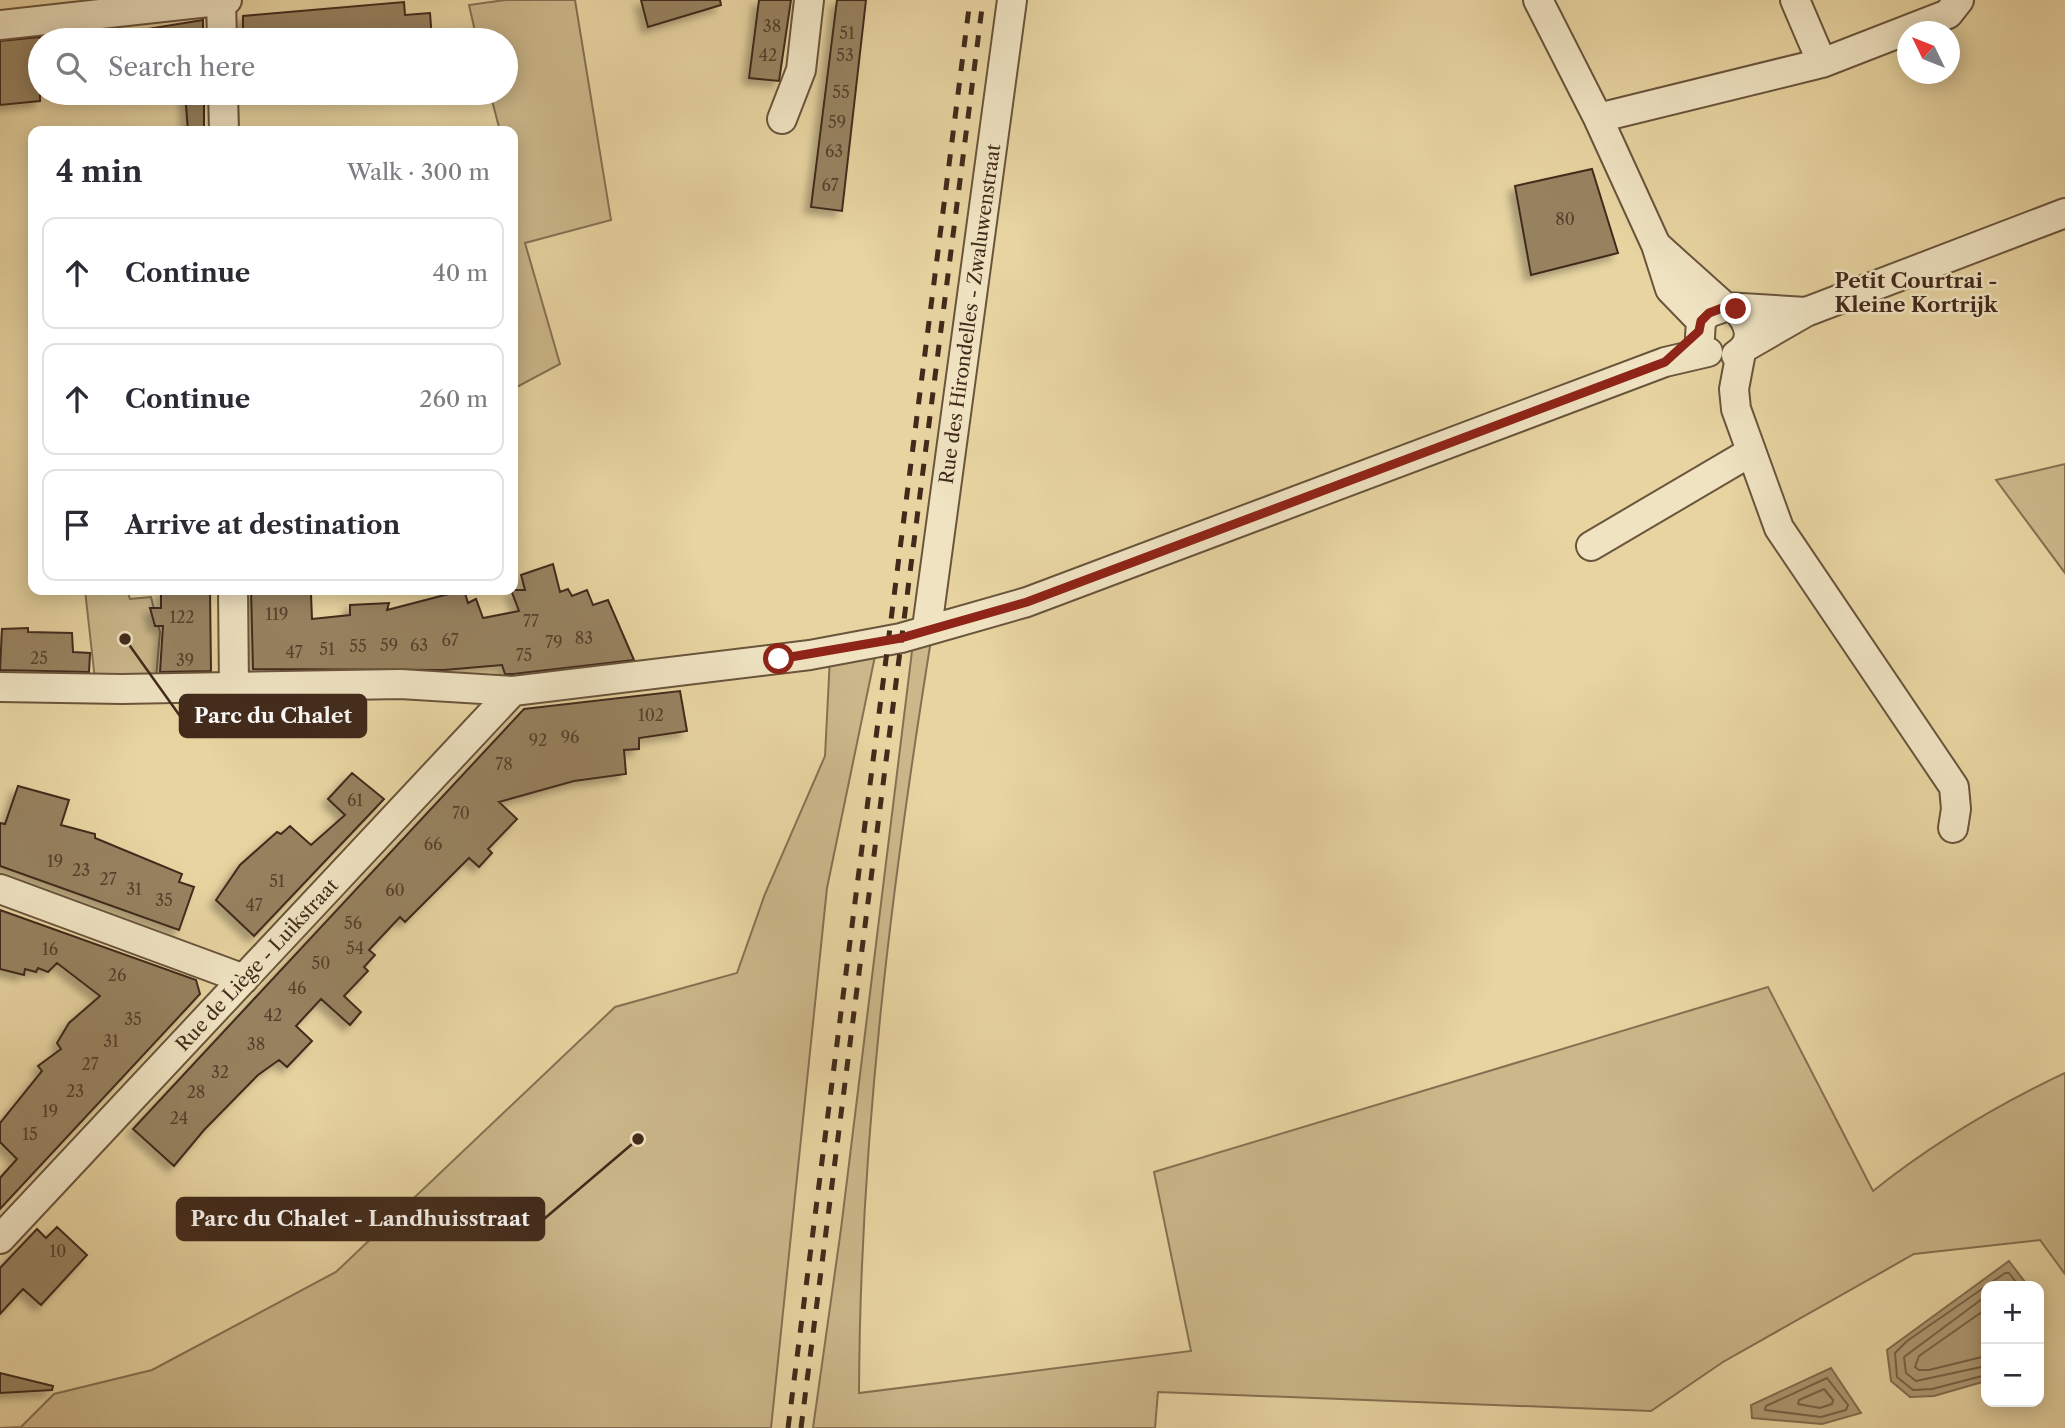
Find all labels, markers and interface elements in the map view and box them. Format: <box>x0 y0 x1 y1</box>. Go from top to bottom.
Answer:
house number: 38 <box>763 16 781 36</box>
north arrow <box>1897 21 1960 84</box>
house number: 51 <box>839 23 855 43</box>
search box <box>28 28 518 105</box>
house number: 42 <box>759 45 777 65</box>
house number: 53 <box>836 45 854 65</box>
icon: search <box>52 48 90 86</box>
text: Search here <box>108 51 255 83</box>
house number: 55 <box>832 82 850 102</box>
house number: 59 <box>828 112 846 132</box>
house number: 63 <box>825 141 843 161</box>
street label: Rue des Hirondelles - Zwaluwenstraat <box>935 142 1005 486</box>
text: 4 min <box>56 153 142 190</box>
text: Walk · 300 m <box>347 158 490 186</box>
house number: 67 <box>821 175 839 195</box>
house number: 80 <box>1555 209 1575 229</box>
icon: ahead <box>58 254 96 292</box>
text: Continue <box>125 257 250 289</box>
text: 40 m <box>433 259 488 287</box>
district label: Petit Courtrai - Kleine Kortrijk <box>1834 268 1999 317</box>
route end <box>1720 293 1751 324</box>
icon: ahead <box>58 380 96 418</box>
text: Continue <box>125 383 250 415</box>
text: 260 m <box>419 385 488 413</box>
icon: arrive <box>58 506 96 544</box>
text: Arrive at destination <box>125 509 400 541</box>
house number: 119 <box>266 604 288 624</box>
house number: 122 <box>169 607 195 627</box>
house number: 77 <box>523 611 539 631</box>
house number: 83 <box>575 628 593 648</box>
house number: 67 <box>441 630 459 650</box>
house number: 79 <box>545 632 563 652</box>
house number: 59 <box>380 635 398 655</box>
house number: 63 <box>410 635 428 655</box>
house number: 55 <box>349 636 367 656</box>
house number: 51 <box>319 639 335 659</box>
house number: 47 <box>285 642 303 662</box>
route start <box>763 643 794 674</box>
house number: 75 <box>516 645 532 665</box>
house number: 25 <box>30 648 48 668</box>
house number: 39 <box>176 650 194 670</box>
callout: Parc du Chalet <box>180 695 366 737</box>
text: Parc du Chalet <box>194 703 353 728</box>
house number: 102 <box>638 705 664 725</box>
house number: 96 <box>561 727 579 747</box>
house number: 92 <box>529 730 547 750</box>
house number: 78 <box>495 754 513 774</box>
house number: 61 <box>347 790 363 810</box>
house number: 70 <box>452 803 470 823</box>
house number: 66 <box>424 834 442 854</box>
house number: 19 <box>47 851 63 871</box>
house number: 23 <box>72 860 90 880</box>
house number: 27 <box>99 869 117 889</box>
house number: 51 <box>269 871 285 891</box>
street label: Rue de Liège - Luikstraat <box>171 874 343 1056</box>
house number: 31 <box>126 879 142 899</box>
house number: 60 <box>385 880 405 900</box>
house number: 35 <box>155 890 173 910</box>
house number: 47 <box>245 895 263 915</box>
house number: 56 <box>344 913 362 933</box>
house number: 54 <box>346 938 364 958</box>
house number: 16 <box>42 939 58 959</box>
house number: 50 <box>312 953 330 973</box>
house number: 26 <box>108 965 126 985</box>
house number: 46 <box>288 978 306 998</box>
house number: 42 <box>264 1005 282 1025</box>
house number: 35 <box>124 1009 142 1029</box>
house number: 31 <box>103 1031 119 1051</box>
house number: 38 <box>247 1034 265 1054</box>
house number: 27 <box>81 1054 99 1074</box>
house number: 32 <box>211 1062 229 1082</box>
house number: 23 <box>66 1081 84 1101</box>
house number: 28 <box>187 1082 205 1102</box>
house number: 19 <box>42 1101 58 1121</box>
house number: 24 <box>170 1108 188 1128</box>
house number: 15 <box>22 1124 38 1144</box>
callout: Parc du Chalet - Landhuisstraat <box>177 1198 544 1240</box>
text: Parc du Chalet - Landhuisstraat <box>190 1206 530 1231</box>
house number: 10 <box>50 1241 66 1261</box>
map controls <box>1981 1281 2044 1407</box>
button: + <box>1981 1281 2044 1344</box>
button: − <box>1981 1344 2044 1407</box>

